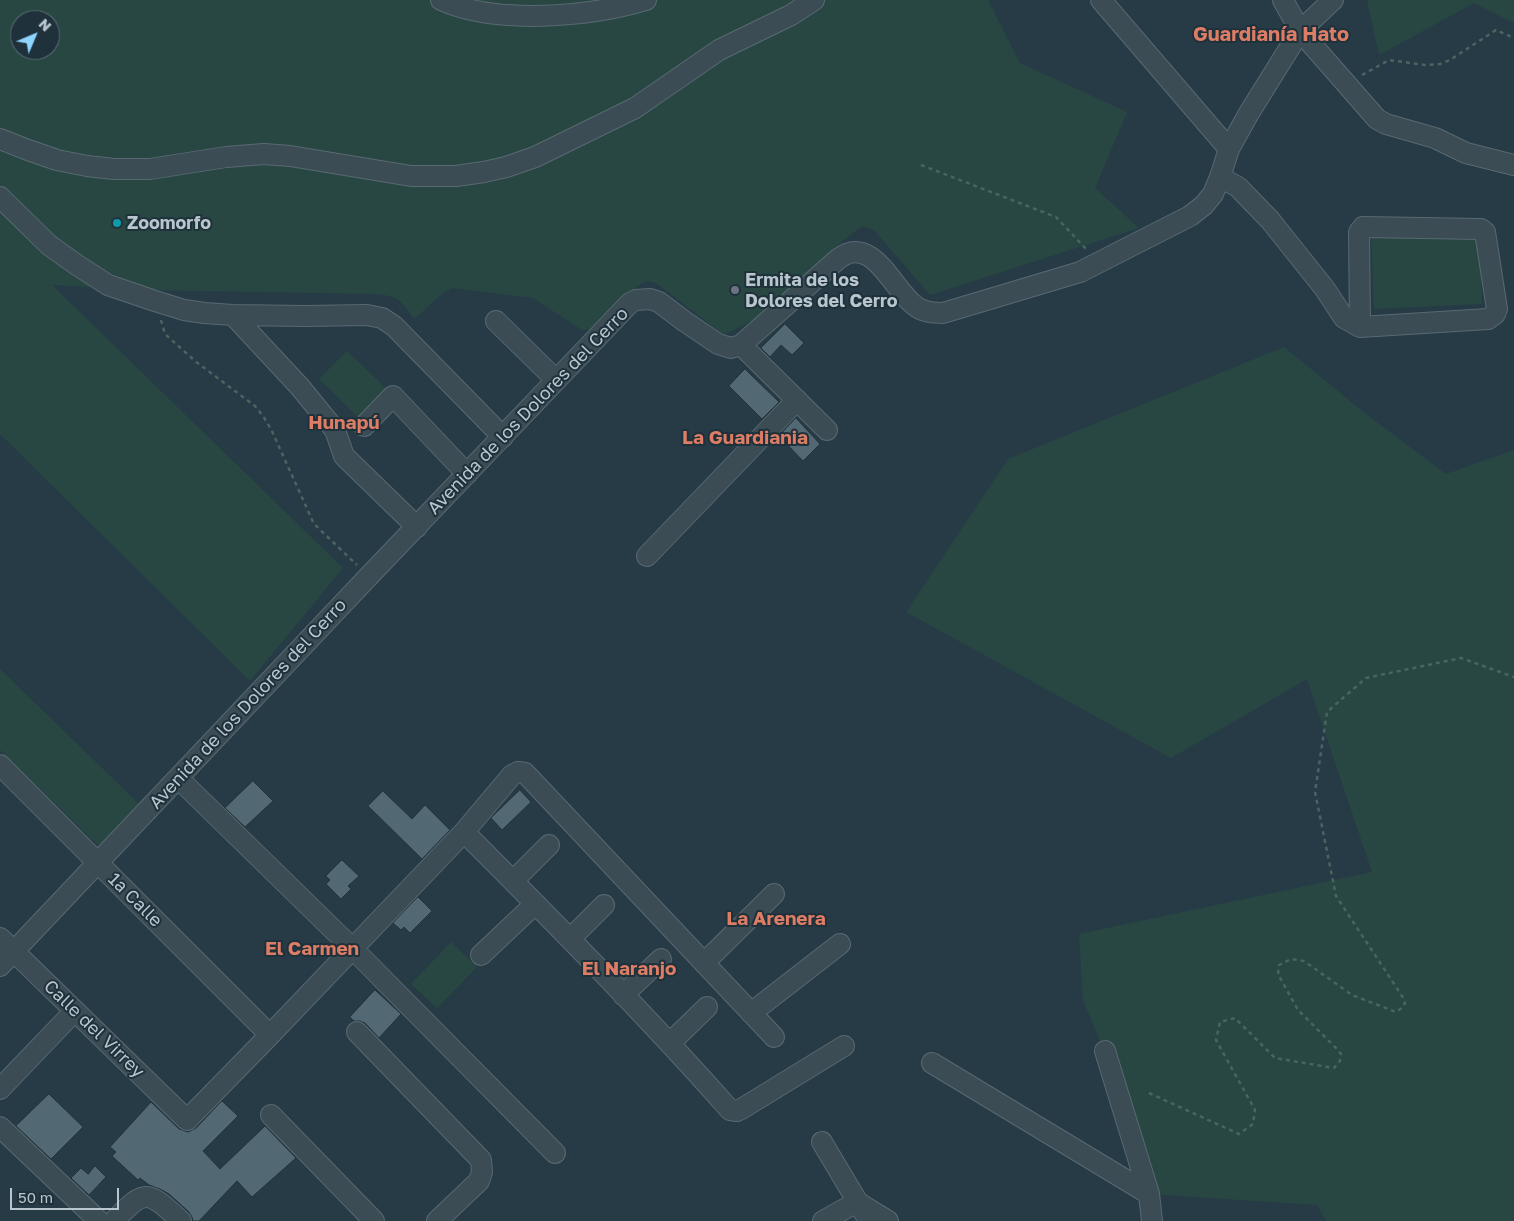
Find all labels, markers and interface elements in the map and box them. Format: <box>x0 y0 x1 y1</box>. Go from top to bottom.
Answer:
north arrow <box>10 10 60 60</box>
text: N <box>35 15 55 35</box>
district label: Guardianía Hato <box>1193 23 1349 47</box>
place label: Zoomorfo <box>127 212 211 234</box>
marker: Zoomorfo <box>111 217 123 229</box>
place label: Ermita de los Dolores del Cerro <box>745 269 898 312</box>
marker: Ermita de los Dolores del Cerro <box>729 284 741 296</box>
street label: Avenida de los Dolores del Cerro <box>423 303 633 519</box>
district label: Hunapú <box>308 412 380 434</box>
district label: La Guardiania <box>682 427 808 449</box>
street label: Avenida de los Dolores del Cerro <box>145 594 351 814</box>
street label: 1a Calle <box>103 868 167 932</box>
district label: La Arenera <box>726 908 826 930</box>
district label: El Carmen <box>265 938 359 960</box>
district label: El Naranjo <box>582 958 676 980</box>
street label: Calle del Virrey <box>39 976 149 1082</box>
scale bar <box>12 1178 121 1210</box>
text: 50 m <box>18 1188 53 1206</box>

